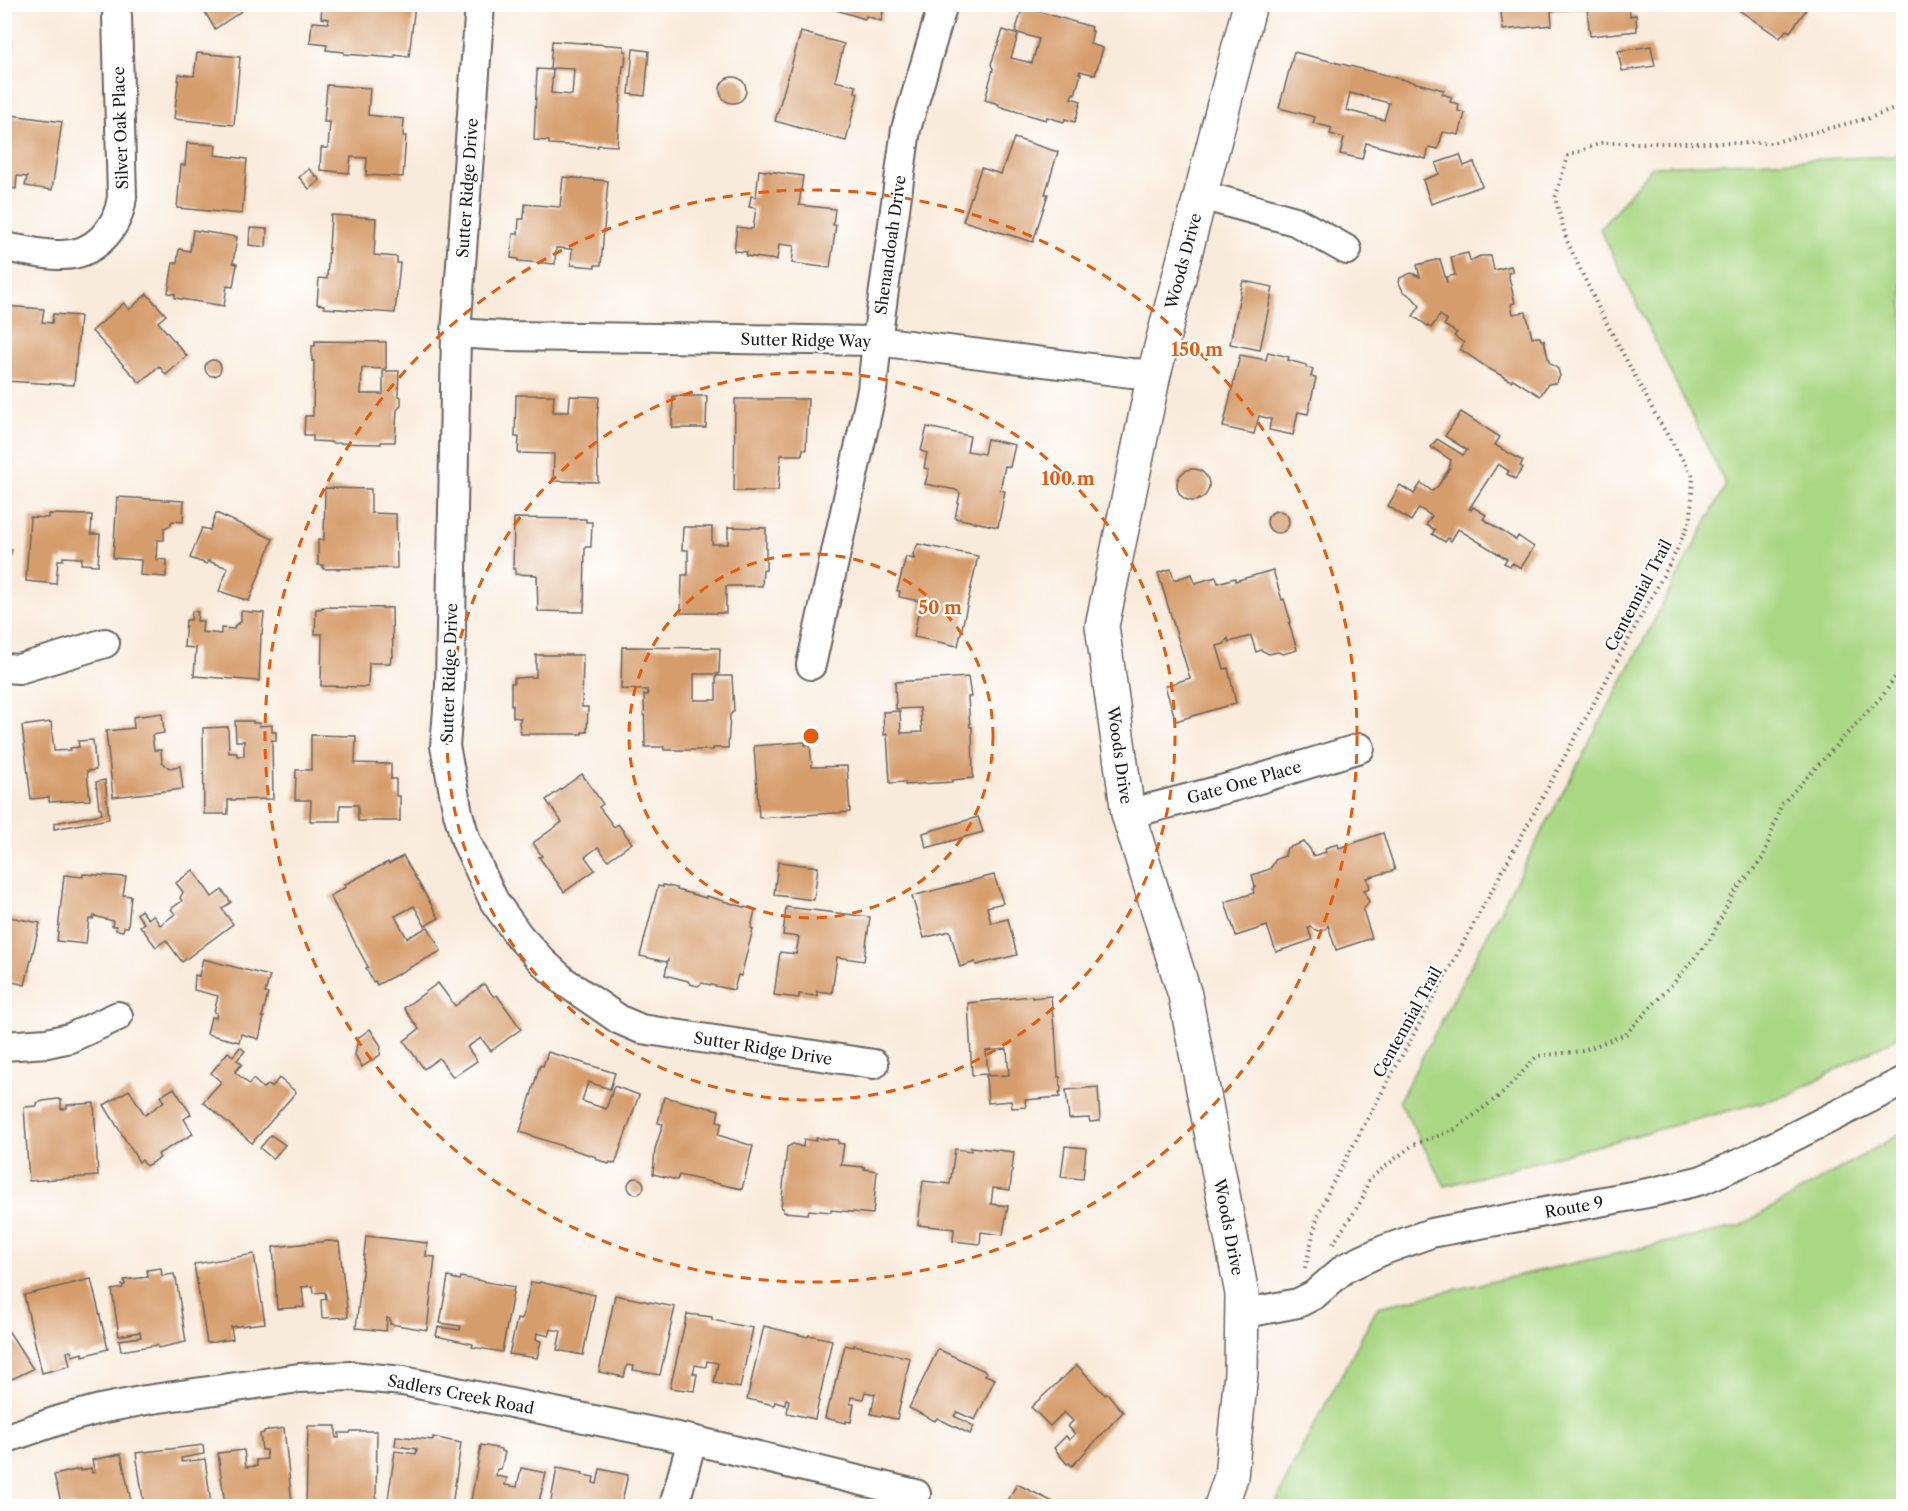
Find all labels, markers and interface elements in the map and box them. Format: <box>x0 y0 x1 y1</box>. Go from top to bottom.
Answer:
street label: Silver Oak Place <box>108 66 132 190</box>
street label: Sutter Ridge Drive <box>452 117 482 258</box>
street label: Shenandoah Drive <box>870 174 910 316</box>
street label: Woods Drive <box>1160 211 1205 312</box>
street label: Sutter Ridge Way <box>740 329 873 351</box>
text: 150 m <box>1171 339 1223 361</box>
text: 100 m <box>1041 468 1095 490</box>
street label: Centennial Trail <box>1600 536 1676 654</box>
text: 50 m <box>918 597 962 619</box>
street label: Sutter Ridge Drive <box>437 603 461 743</box>
street label: Woods Drive <box>1103 704 1137 805</box>
centre of rings <box>801 726 821 746</box>
street label: Gate One Place <box>1185 756 1303 808</box>
street label: Centennial Trail <box>1368 963 1446 1081</box>
street label: Sutter Ridge Drive <box>692 1027 834 1069</box>
street label: Woods Drive <box>1210 1176 1248 1277</box>
street label: Route 9 <box>1543 1192 1605 1222</box>
street label: Sadlers Creek Road <box>386 1370 536 1418</box>

